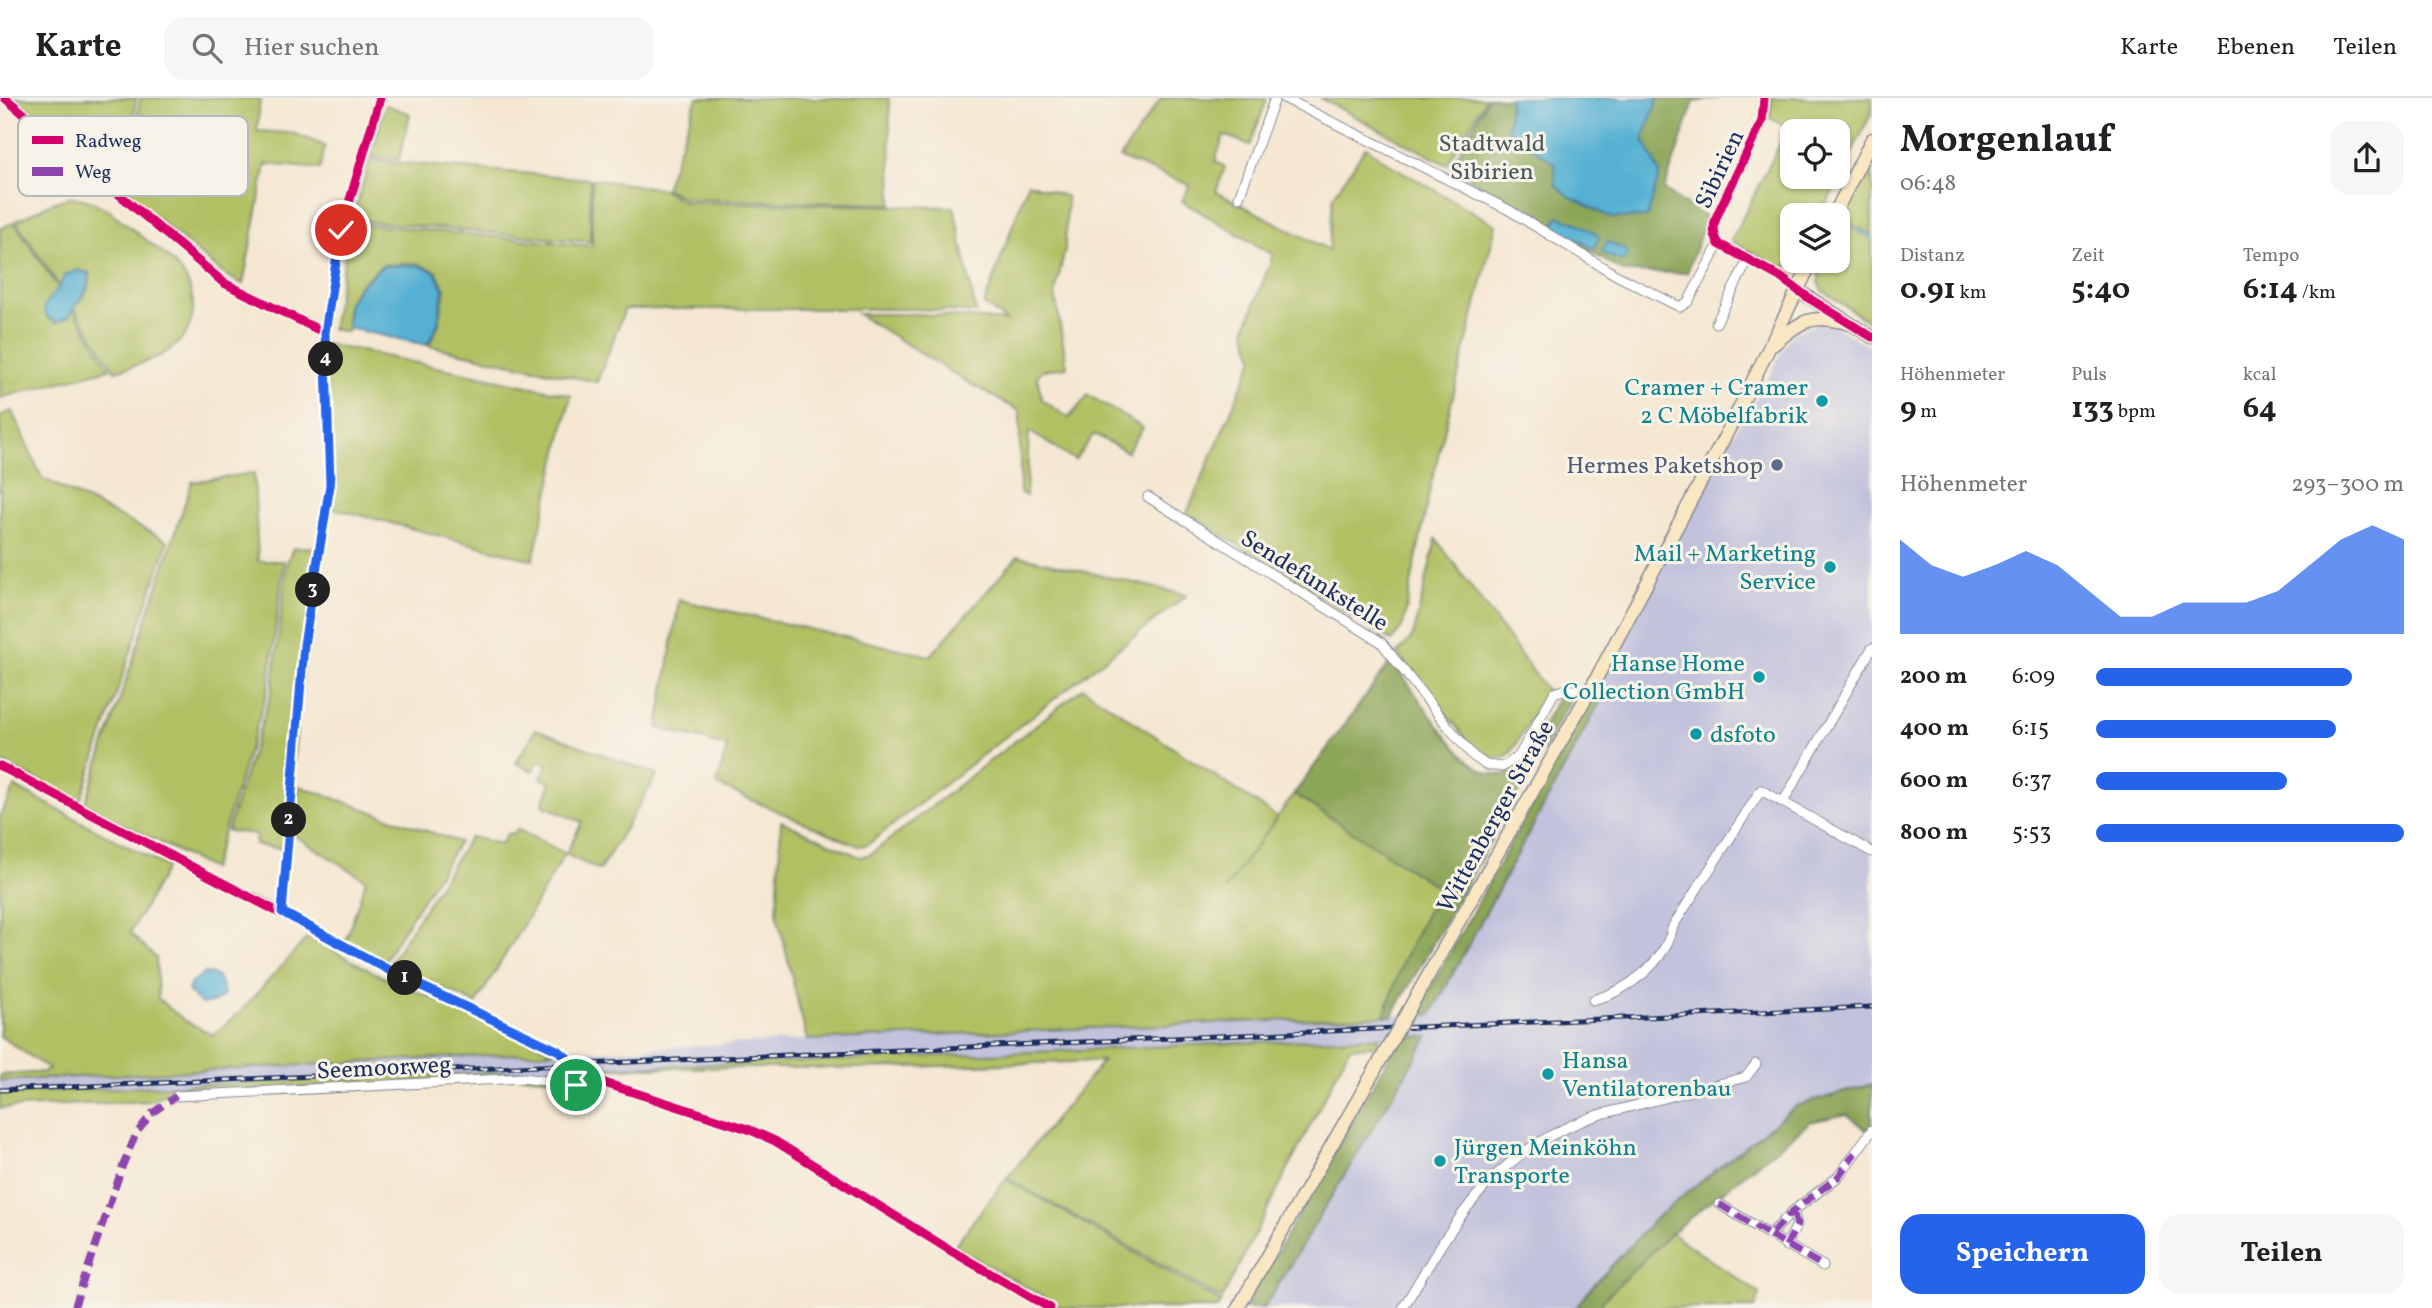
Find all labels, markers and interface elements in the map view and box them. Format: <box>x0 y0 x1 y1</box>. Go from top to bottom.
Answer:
search box <box>164 17 654 80</box>
text: Karte <box>35 25 122 71</box>
icon: search <box>188 29 226 67</box>
text: Hier suchen <box>244 30 380 66</box>
text: Karte <box>2120 31 2178 65</box>
text: Ebenen <box>2216 31 2295 65</box>
text: Teilen <box>2333 31 2397 65</box>
text: Morgenlauf <box>1900 115 2113 168</box>
legend <box>18 116 248 196</box>
map controls <box>1780 119 1850 273</box>
button: locate <box>1780 119 1850 189</box>
button: share <box>2330 121 2404 195</box>
street label: Sibirien <box>1688 125 1754 215</box>
park label: Stadtwald Sibirien <box>1439 128 1545 190</box>
text: Radweg <box>75 129 141 155</box>
text: Weg <box>75 160 111 186</box>
text: 06:48 <box>1900 168 1956 200</box>
pin <box>311 200 371 260</box>
button: layers <box>1780 203 1850 273</box>
icon: check <box>322 211 360 249</box>
text: Distanz <box>1900 243 1965 269</box>
text: Zeit <box>2071 243 2105 269</box>
text: Tempo <box>2243 243 2299 269</box>
text: 0.91 <box>1900 269 1956 311</box>
text: 5:40 <box>2071 269 2130 311</box>
text: 6:14 <box>2243 269 2298 311</box>
text: km <box>1956 280 1987 306</box>
text: /km <box>2298 280 2336 306</box>
pin: 4 <box>308 342 344 376</box>
text: 4 <box>320 345 331 371</box>
text: Höhenmeter <box>1900 362 2005 388</box>
text: Puls <box>2071 362 2107 388</box>
text: kcal <box>2243 362 2276 388</box>
place label: Cramer + Cramer 2 C Möbelfabrik <box>1624 372 1808 434</box>
text: 9 <box>1900 388 1917 430</box>
text: 133 <box>2071 388 2114 430</box>
text: 64 <box>2243 388 2277 430</box>
marker: Cramer + Cramer 2 C Möbelfabrik <box>1814 393 1830 409</box>
text: m <box>1917 399 1937 425</box>
text: bpm <box>2114 399 2156 425</box>
place label: Hermes Paketshop <box>1566 450 1763 484</box>
marker: Hermes Paketshop <box>1769 457 1785 473</box>
text: Höhenmeter <box>1900 469 2027 501</box>
text: 293–300 m <box>2291 469 2404 501</box>
street label: Sendefunkstelle <box>1233 523 1394 641</box>
place label: Mail + Marketing Service <box>1634 538 1816 600</box>
marker: Mail + Marketing Service <box>1822 559 1838 575</box>
pin: 3 <box>296 573 330 608</box>
text: 3 <box>308 576 317 602</box>
place label: Hanse Home Collection GmbH <box>1563 648 1745 710</box>
text: 200 m <box>1900 661 1967 693</box>
text: 6:09 <box>2012 661 2055 693</box>
marker: Hanse Home Collection GmbH <box>1751 669 1767 685</box>
text: 400 m <box>1900 713 1969 745</box>
text: 6:15 <box>2012 713 2049 745</box>
street label: Wittenberger Straße <box>1430 715 1564 919</box>
place label: dsfoto <box>1710 719 1776 753</box>
marker: dsfoto <box>1688 726 1704 742</box>
text: 600 m <box>1900 765 1968 797</box>
text: 6:37 <box>2012 765 2052 797</box>
pin: 2 <box>272 802 306 838</box>
text: 2 <box>284 806 293 832</box>
text: 800 m <box>1900 817 1968 849</box>
text: 5:53 <box>2012 817 2051 849</box>
pin: 1 <box>388 960 422 996</box>
text: 1 <box>401 964 408 990</box>
place label: Hansa Ventilatorenbau <box>1562 1045 1732 1107</box>
street label: Seemoorweg <box>316 1048 452 1090</box>
pin <box>546 1055 606 1115</box>
icon: arrive <box>557 1066 595 1104</box>
marker: Hansa Ventilatorenbau <box>1540 1066 1556 1082</box>
place label: Jürgen Meinköhn Transporte <box>1454 1132 1637 1194</box>
marker: Jürgen Meinköhn Transporte <box>1432 1153 1448 1169</box>
button: Speichern <box>1900 1214 2145 1294</box>
button: Teilen <box>2159 1214 2404 1294</box>

